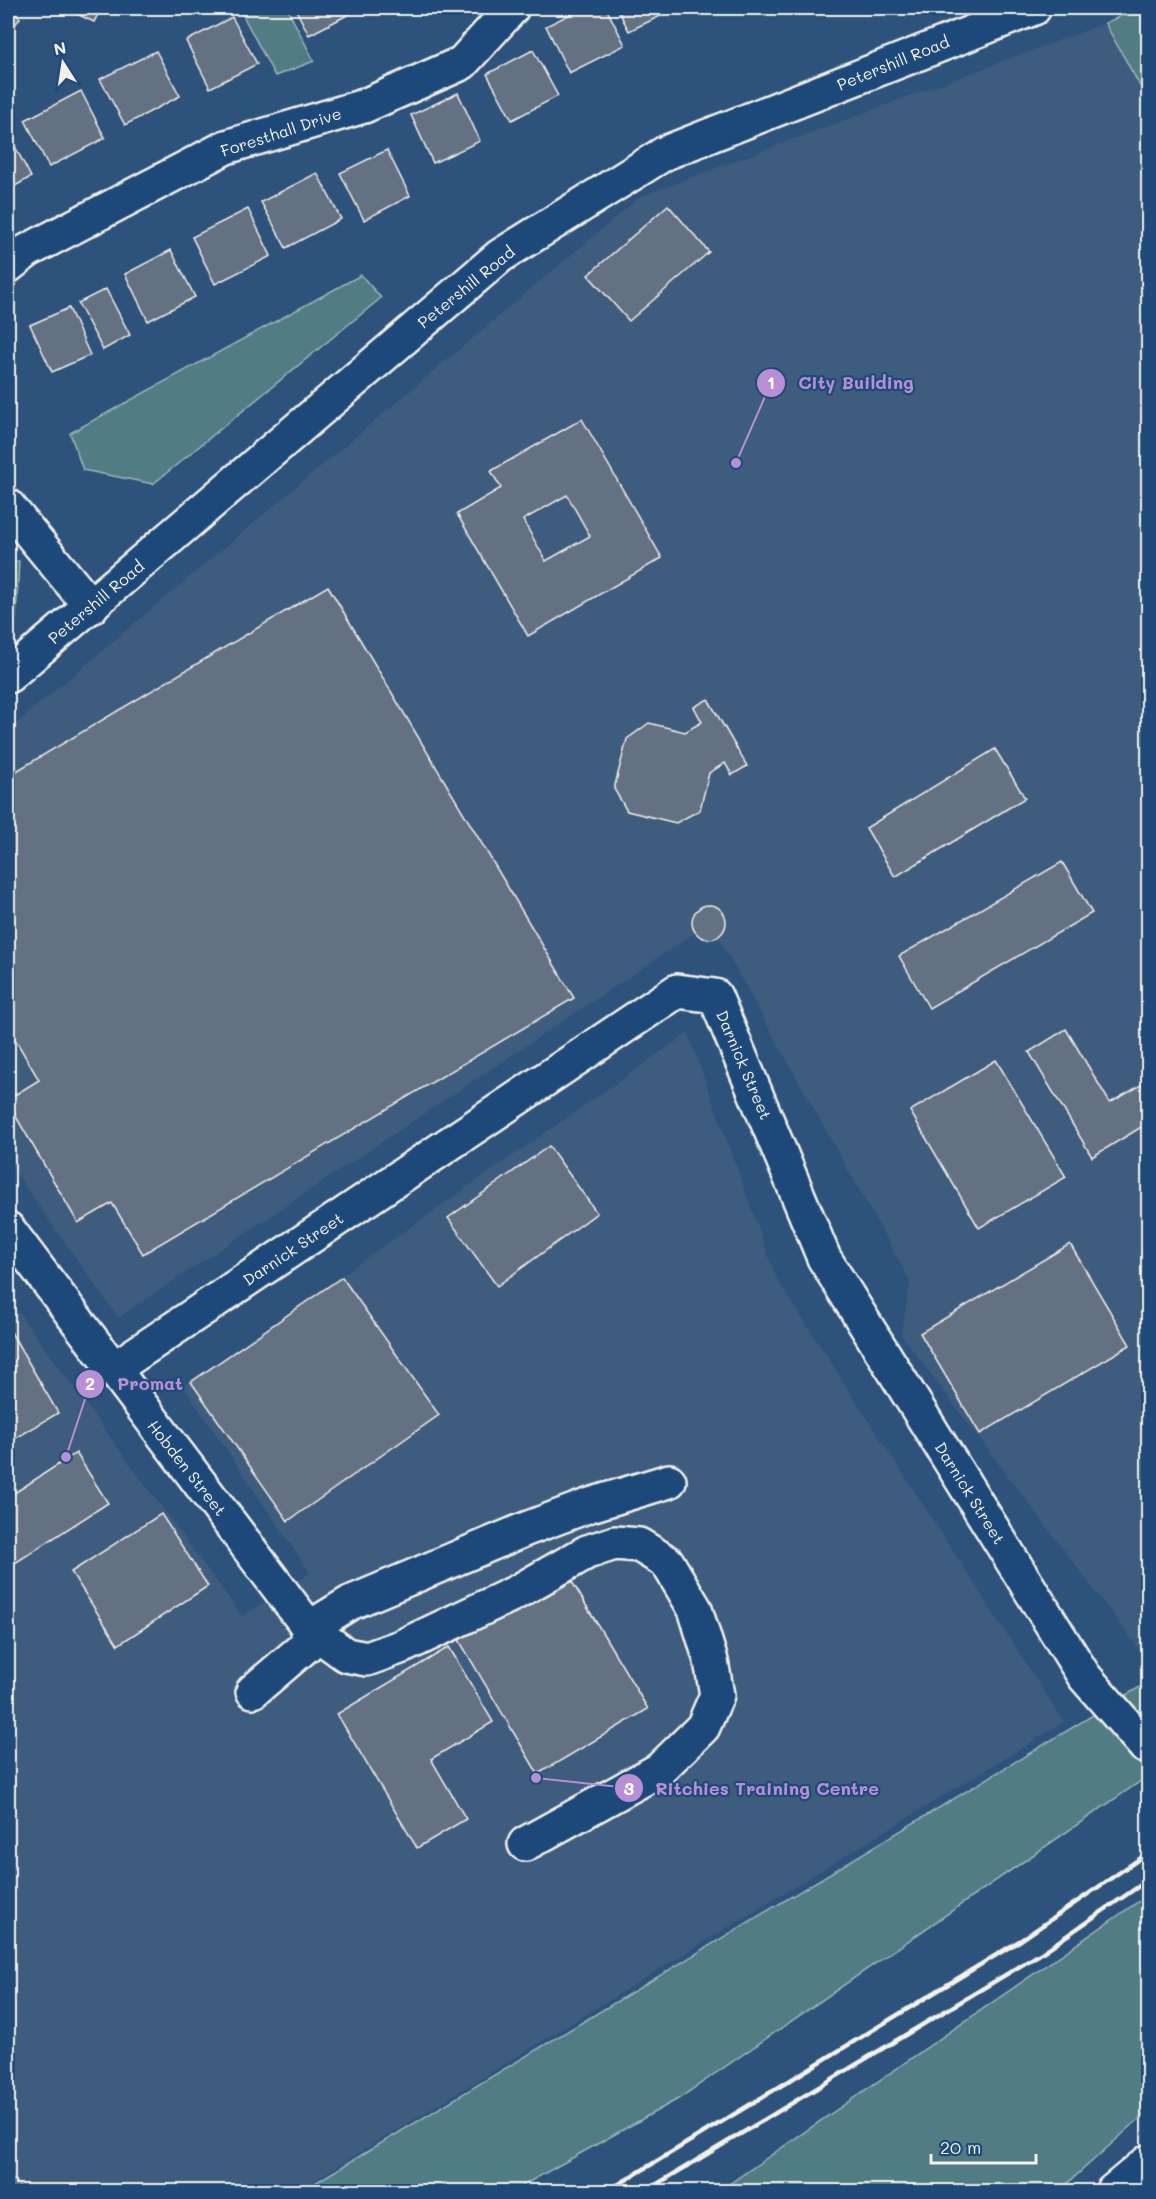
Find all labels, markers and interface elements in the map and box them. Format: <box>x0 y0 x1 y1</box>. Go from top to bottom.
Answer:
street label: Petershill Road <box>834 30 952 95</box>
north arrow <box>33 33 93 93</box>
text: N <box>52 36 68 59</box>
street label: Foresthall Drive <box>218 102 344 161</box>
street label: Petershill Road <box>413 241 519 332</box>
callout: City Building <box>756 365 926 401</box>
text: 1 <box>767 370 775 394</box>
text: City Building <box>798 370 914 394</box>
street label: Petershill Road <box>43 555 148 648</box>
street label: Darnick Street <box>712 1007 777 1123</box>
street label: Darnick Street <box>238 1207 347 1290</box>
callout: Promat <box>75 1366 195 1402</box>
text: 2 <box>85 1371 95 1395</box>
text: Promat <box>117 1371 183 1395</box>
street label: Hobden Street <box>143 1415 231 1520</box>
street label: Darnick Street <box>931 1438 1010 1548</box>
callout: Ritchies Training Centre <box>614 1770 891 1806</box>
text: 3 <box>624 1776 635 1800</box>
text: Ritchies Training Centre <box>655 1776 879 1800</box>
scale bar <box>931 2127 1036 2165</box>
text: 20 m <box>940 2135 981 2159</box>

